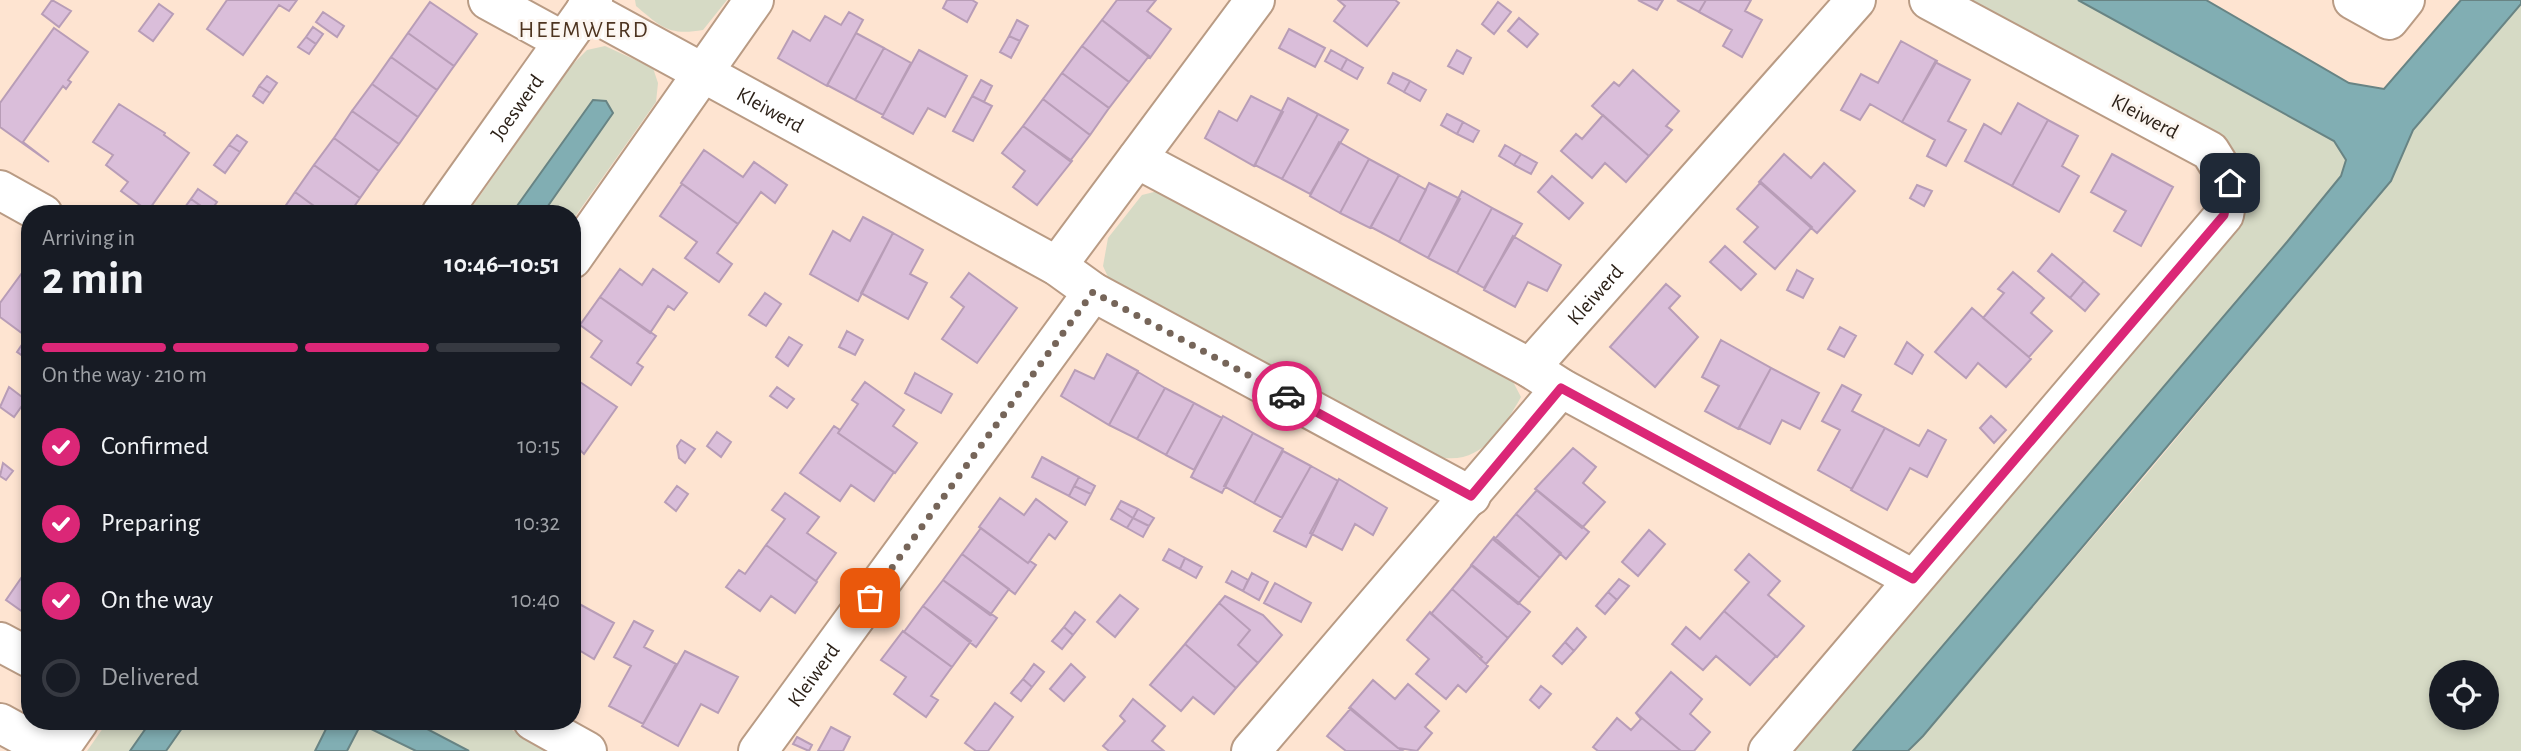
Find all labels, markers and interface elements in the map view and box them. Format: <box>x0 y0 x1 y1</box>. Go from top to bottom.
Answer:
district label: HEEMWERD <box>518 19 650 42</box>
street label: Joeswerd <box>487 71 548 144</box>
street label: Kleiwerd <box>733 83 807 137</box>
street label: Kleiwerd <box>2108 90 2182 143</box>
pin <box>2200 153 2260 213</box>
icon: home <box>2211 164 2249 202</box>
text: Arriving in <box>42 227 135 250</box>
text: 10:46–10:51 <box>444 251 560 277</box>
text: 2 min <box>42 256 144 302</box>
street label: Kleiwerd <box>1563 261 1627 329</box>
courier <box>1252 361 1322 431</box>
text: On the way · 210 m <box>42 364 207 387</box>
icon: car <box>1268 377 1306 415</box>
icon: check <box>42 428 80 466</box>
text: Confirmed <box>101 433 209 459</box>
text: 10:15 <box>517 435 560 458</box>
icon: check <box>42 505 80 543</box>
text: Preparing <box>101 510 200 536</box>
text: 10:32 <box>515 512 560 535</box>
pin <box>840 568 900 628</box>
icon: bag <box>851 579 889 617</box>
icon: check <box>42 582 80 620</box>
text: On the way <box>101 587 213 613</box>
text: 10:40 <box>511 589 560 612</box>
street label: Kleiwerd <box>784 640 844 711</box>
map controls <box>2429 660 2499 730</box>
button: locate <box>2429 660 2499 730</box>
text: Delivered <box>101 664 199 690</box>

